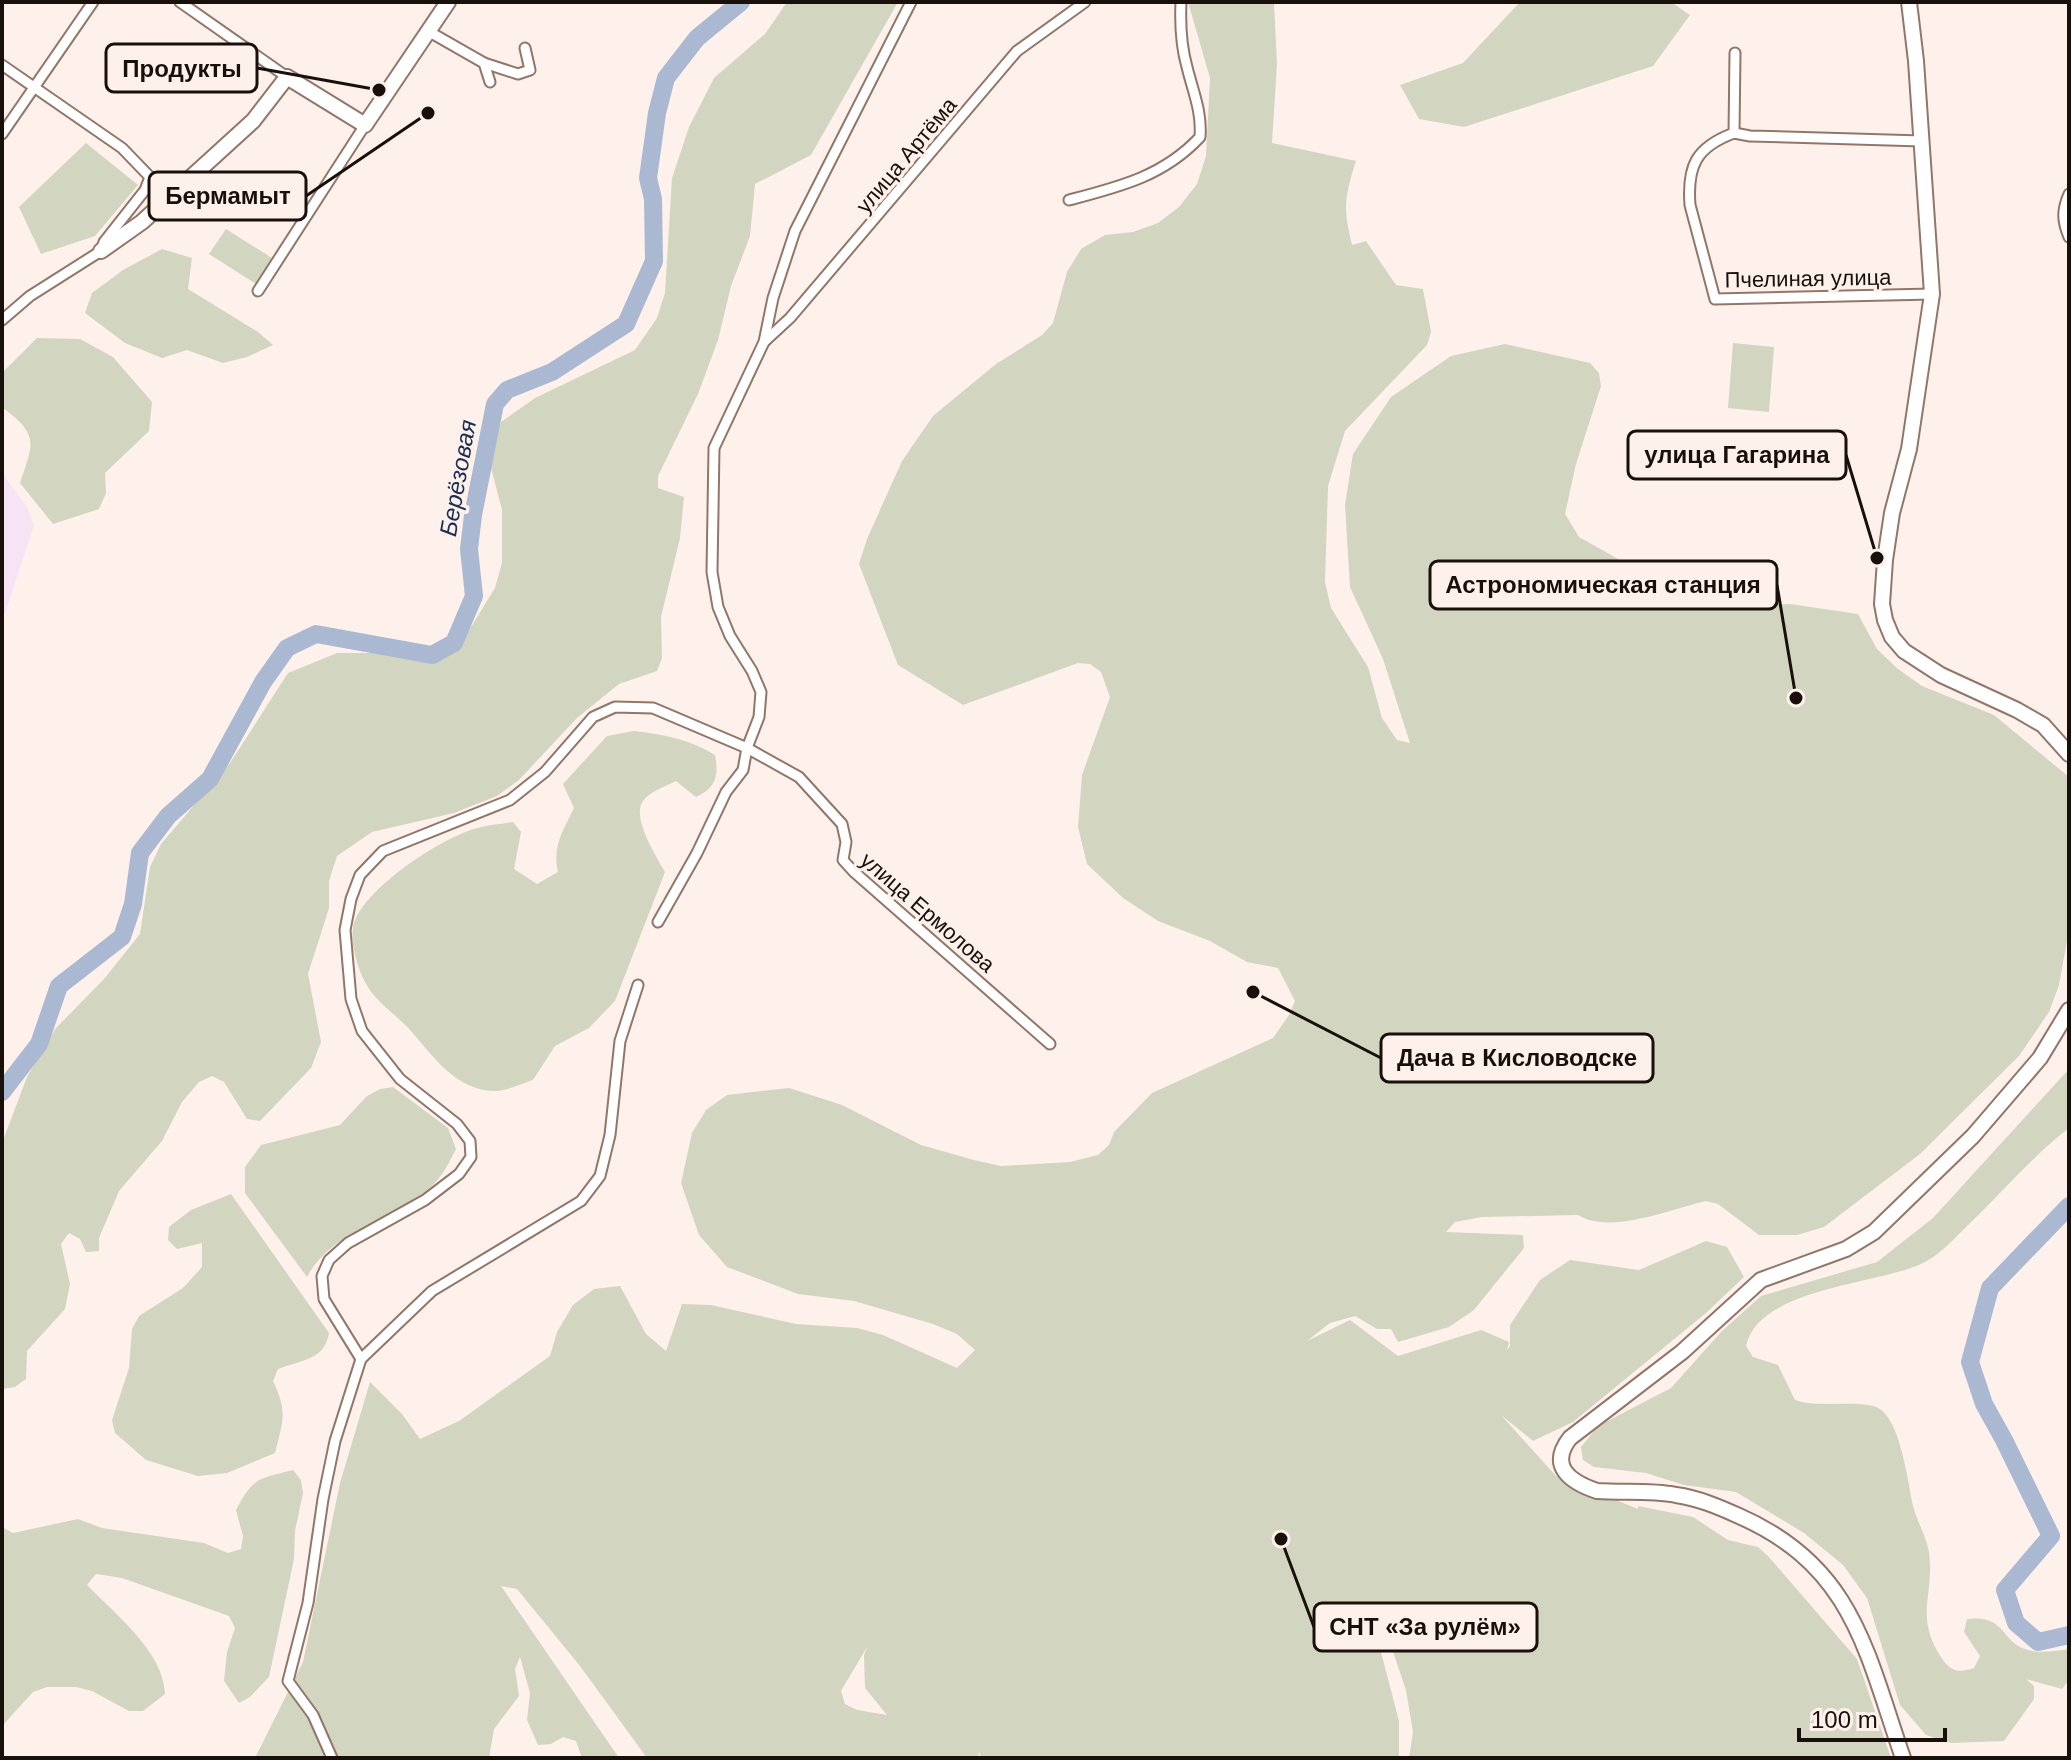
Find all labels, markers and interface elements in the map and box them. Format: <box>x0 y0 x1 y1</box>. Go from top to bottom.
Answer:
callout: Продукты <box>106 44 257 92</box>
text: Продукты <box>122 55 242 82</box>
street label: улица Артёма <box>851 92 962 218</box>
callout: Бермамыт <box>149 172 306 220</box>
text: Бермамыт <box>165 182 291 209</box>
street label: Пчелиная улица <box>1724 265 1892 292</box>
water label: Берёзовая <box>434 417 481 538</box>
callout: улица Гагарина <box>1628 431 1846 479</box>
text: улица Гагарина <box>1644 441 1830 468</box>
callout: Астрономическая станция <box>1430 561 1777 609</box>
text: Астрономическая станция <box>1445 571 1761 598</box>
street label: улица Ермолова <box>856 847 1000 978</box>
callout: Дача в Кисловодске <box>1381 1034 1653 1082</box>
text: Дача в Кисловодске <box>1397 1044 1637 1071</box>
callout: СНТ «За рулём» <box>1314 1603 1537 1651</box>
text: СНТ «За рулём» <box>1329 1613 1521 1640</box>
scale bar <box>1799 1692 1945 1742</box>
text: 100 m <box>1811 1706 1878 1733</box>

